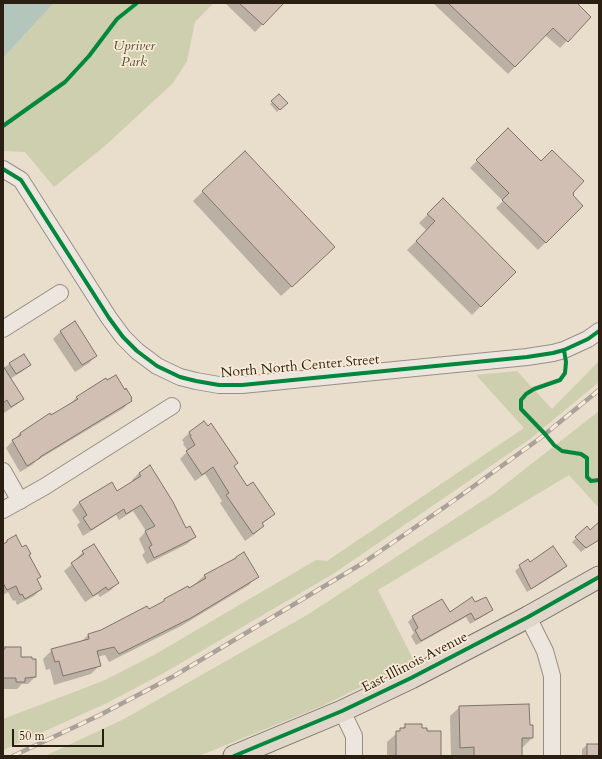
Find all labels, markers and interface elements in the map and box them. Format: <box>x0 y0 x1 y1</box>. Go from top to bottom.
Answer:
park label: Upriver Park <box>113 39 155 72</box>
street label: North North Center Street <box>220 352 380 382</box>
street label: East Illinois Avenue <box>359 629 471 697</box>
scale bar <box>14 721 106 747</box>
text: 50 m <box>19 728 45 744</box>

